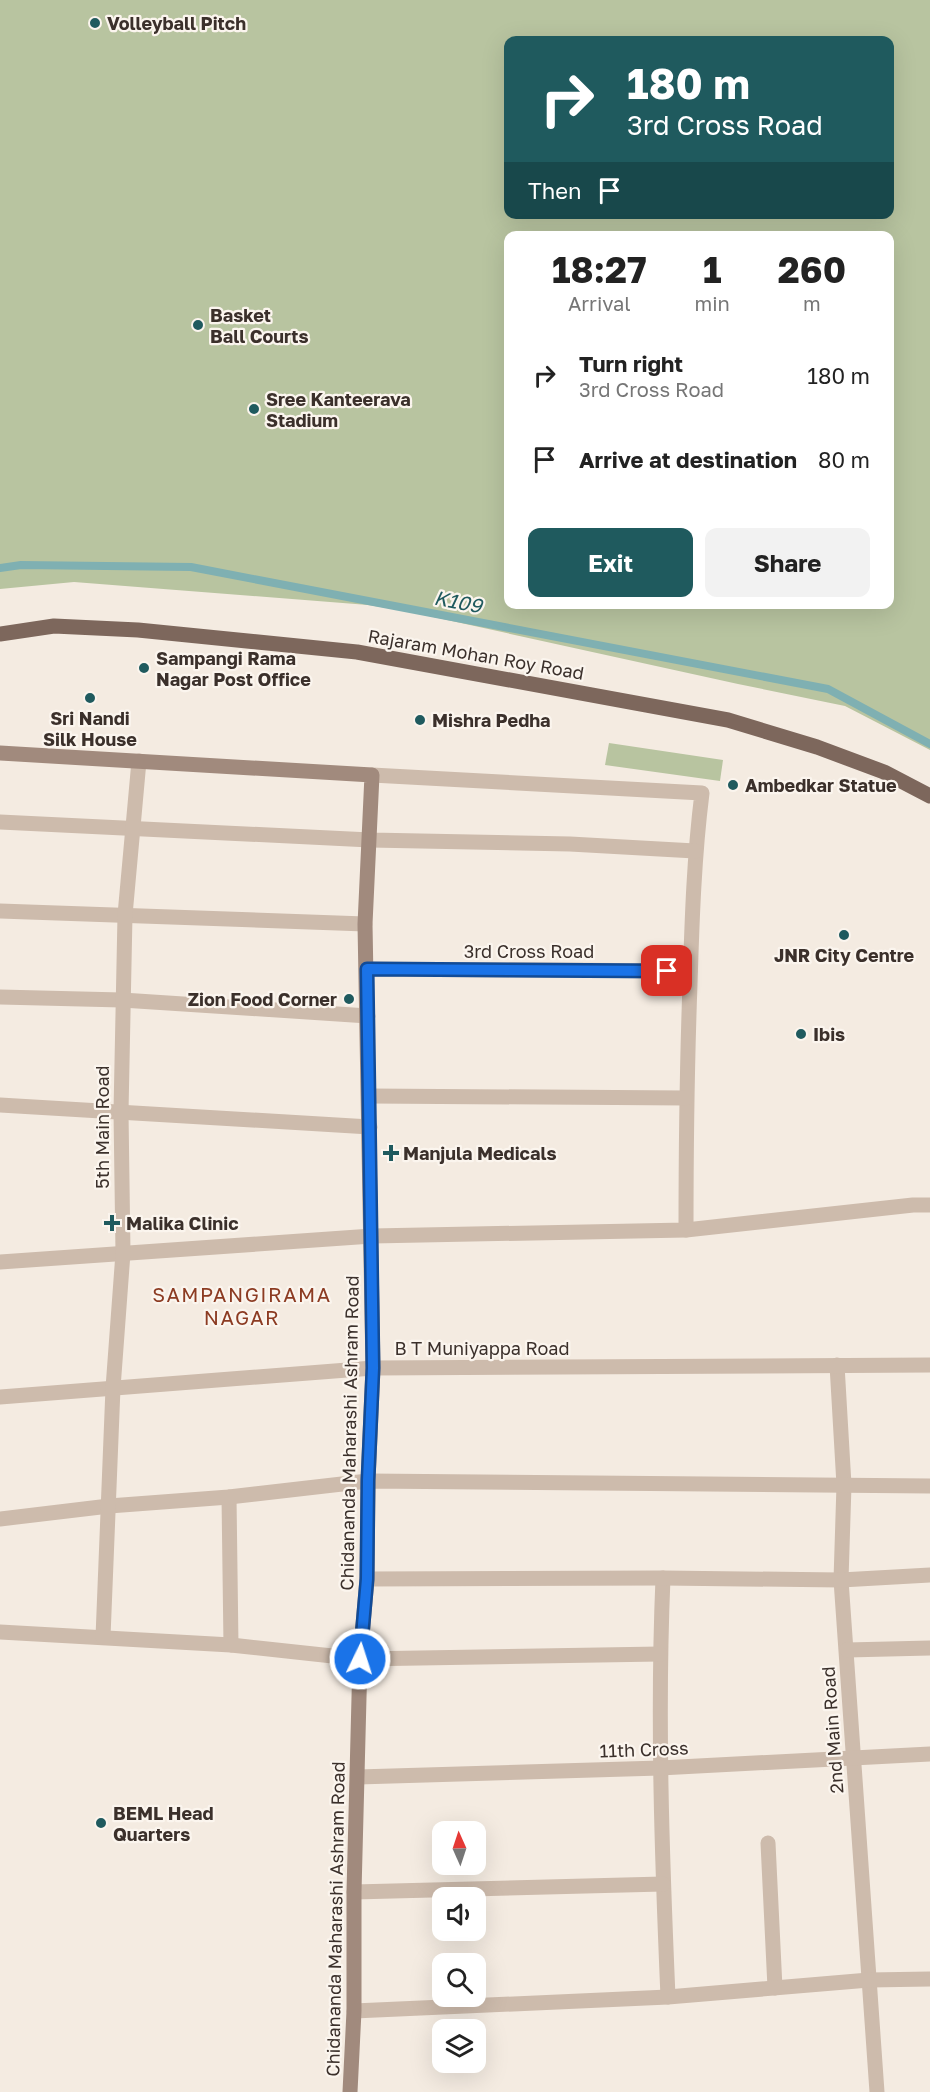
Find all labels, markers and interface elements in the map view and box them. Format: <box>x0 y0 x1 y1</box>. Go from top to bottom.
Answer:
place label: Volleyball Pitch <box>107 12 246 34</box>
marker: Volleyball Pitch <box>88 16 102 30</box>
text: 180 m <box>627 58 750 108</box>
icon: right <box>528 60 606 138</box>
text: 3rd Cross Road <box>627 109 823 141</box>
icon: arrive <box>593 174 626 207</box>
text: Then <box>528 177 581 204</box>
text: 18:27 <box>552 248 647 291</box>
text: 1 <box>703 248 721 291</box>
text: 260 <box>778 248 846 291</box>
text: Arrival <box>568 291 631 315</box>
text: min <box>695 291 730 315</box>
text: m <box>803 291 821 315</box>
place label: Basket Ball Courts <box>210 304 309 347</box>
marker: Basket Ball Courts <box>191 318 205 332</box>
text: Turn right <box>579 350 683 377</box>
icon: right <box>528 359 561 392</box>
text: 180 m <box>807 362 870 389</box>
text: 3rd Cross Road <box>579 377 724 401</box>
place label: Sree Kanteerava Stadium <box>266 388 411 431</box>
marker: Sree Kanteerava Stadium <box>247 402 261 416</box>
icon: arrive <box>528 443 561 476</box>
text: Arrive at destination <box>579 446 797 473</box>
text: 80 m <box>818 446 870 473</box>
button: Exit <box>528 528 693 597</box>
button: Share <box>705 528 870 597</box>
water label: K109 <box>432 585 486 618</box>
street label: Rajaram Mohan Roy Road <box>366 624 586 684</box>
place label: Sampangi Rama Nagar Post Office <box>156 647 311 690</box>
marker: Sampangi Rama Nagar Post Office <box>137 661 151 675</box>
marker: Sri Nandi Silk House <box>83 691 97 705</box>
place label: Sri Nandi Silk House <box>43 707 137 750</box>
place label: Mishra Pedha <box>432 709 551 731</box>
marker: Mishra Pedha <box>413 713 427 727</box>
place label: Ambedkar Statue <box>745 774 897 796</box>
marker: Ambedkar Statue <box>726 778 740 792</box>
marker: JNR City Centre <box>837 928 851 942</box>
street label: 3rd Cross Road <box>464 940 594 962</box>
place label: JNR City Centre <box>774 944 914 966</box>
pin <box>641 945 692 996</box>
icon: arrive <box>650 954 683 987</box>
place label: Zion Food Corner <box>188 988 337 1010</box>
marker: Zion Food Corner <box>342 992 356 1006</box>
place label: Ibis <box>813 1023 845 1045</box>
marker: Ibis <box>794 1027 808 1041</box>
street label: 5th Main Road <box>91 1065 113 1189</box>
place label: Manjula Medicals <box>403 1142 557 1164</box>
marker: Manjula Medicals <box>384 1146 398 1160</box>
place label: Malika Clinic <box>126 1212 239 1234</box>
marker: Malika Clinic <box>103 1214 121 1232</box>
street label: Chidananda Maharashi Ashram Road <box>335 1275 363 1591</box>
district label: SAMPANGIRAMA NAGAR <box>152 1282 332 1329</box>
street label: B T Muniyappa Road <box>394 1337 570 1359</box>
position arrow <box>328 1627 392 1691</box>
street label: 2nd Main Road <box>817 1666 847 1794</box>
street label: 11th Cross <box>599 1736 689 1762</box>
street label: Chidananda Maharashi Ashram Road <box>321 1761 349 2077</box>
place label: BEML Head Quarters <box>113 1802 214 1845</box>
marker: BEML Head Quarters <box>94 1816 108 1830</box>
north arrow <box>432 1821 486 1875</box>
map controls <box>432 1821 486 2073</box>
button: sound <box>432 1887 486 1941</box>
button: search <box>432 1953 486 2007</box>
button: layers <box>432 2019 486 2073</box>

